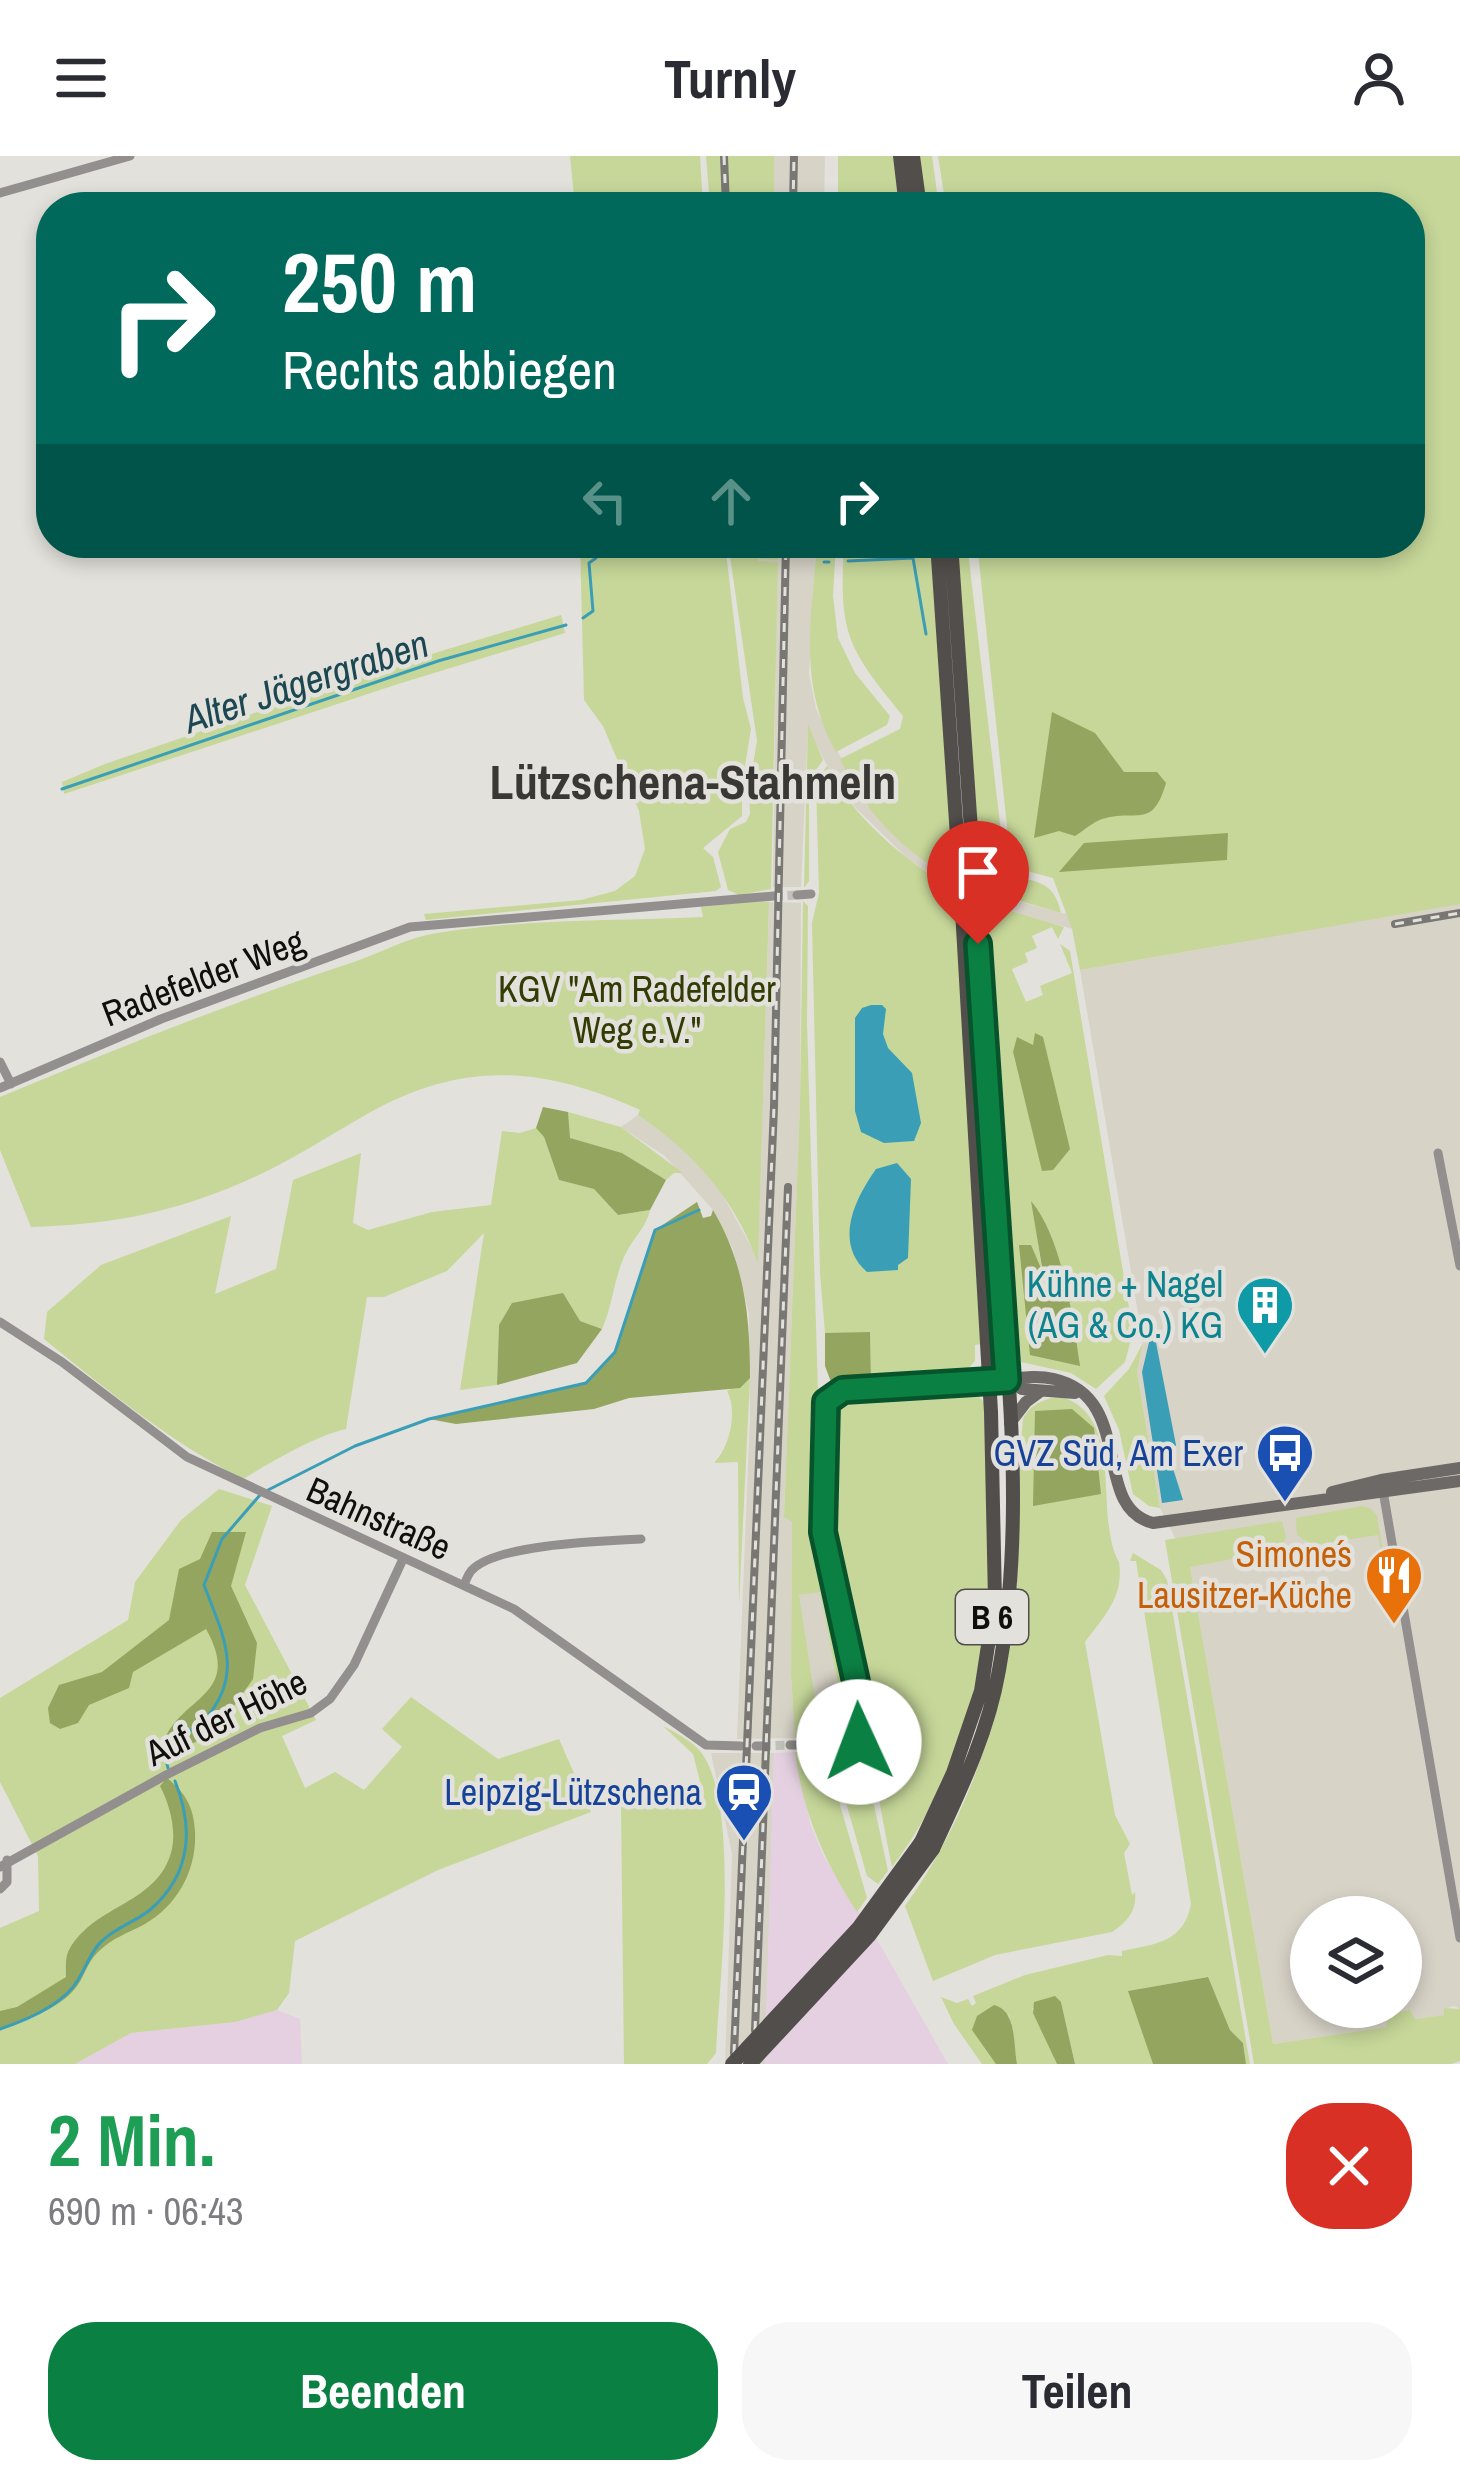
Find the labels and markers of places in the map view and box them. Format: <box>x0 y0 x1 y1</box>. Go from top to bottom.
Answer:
pin <box>927 821 1029 944</box>
place label: Kühne + Nagel (AG & Co.) KG <box>1027 1260 1223 1349</box>
building icon: Kühne + Nagel (AG & Co.) KG <box>1234 1274 1296 1356</box>
bus stop icon: GVZ Süd, Am Exer <box>1254 1422 1316 1504</box>
place label: GVZ Süd, Am Exer <box>994 1429 1243 1477</box>
place label: Simone´s Lausitzer-Küche <box>1137 1530 1352 1619</box>
restaurant icon: Simone´s Lausitzer-Küche <box>1363 1544 1425 1626</box>
station icon: Leipzig-Lützschena <box>713 1761 775 1843</box>
place label: Leipzig-Lützschena <box>444 1768 702 1816</box>

